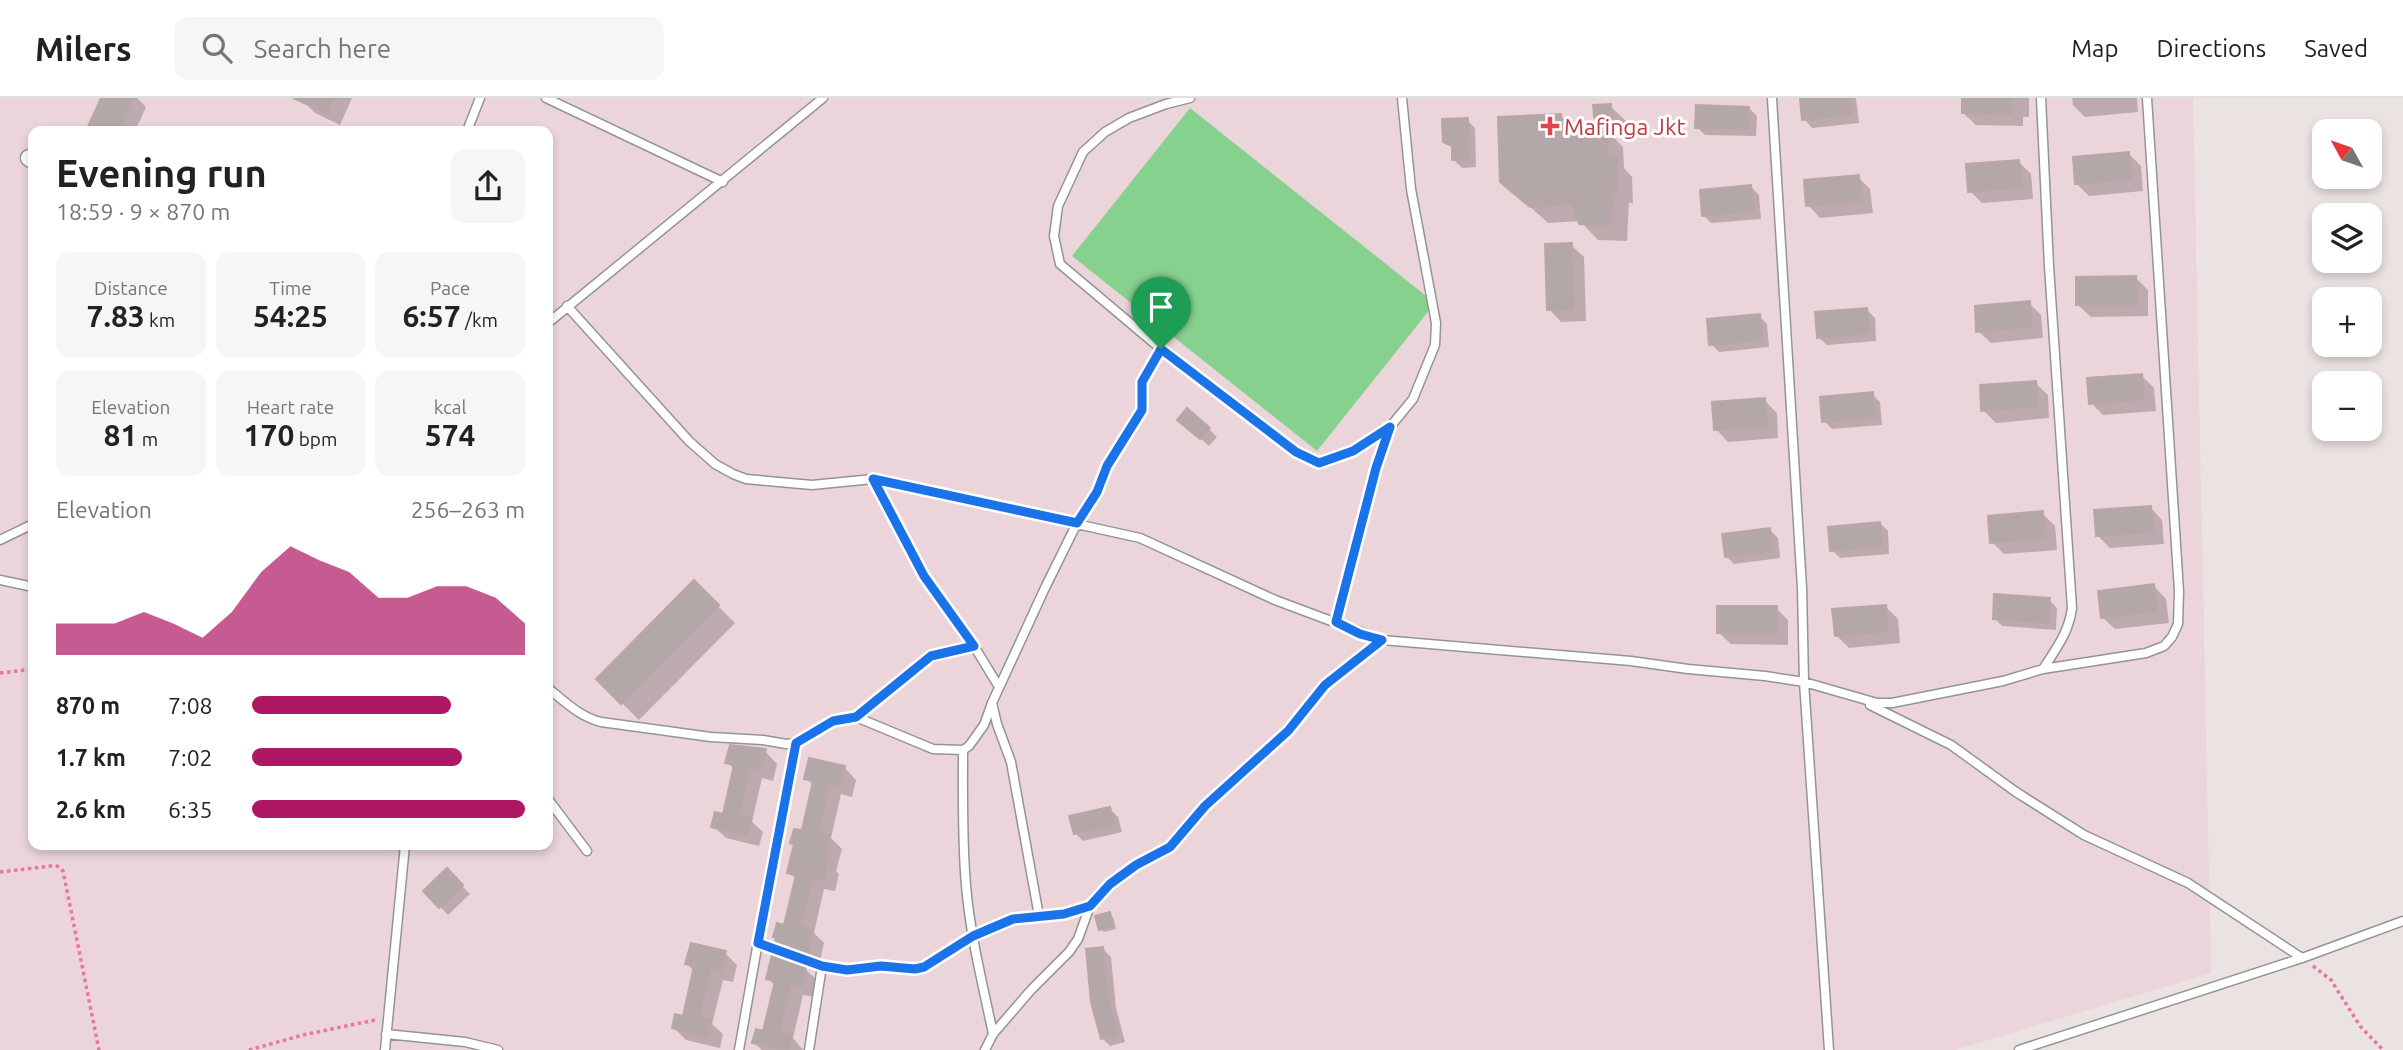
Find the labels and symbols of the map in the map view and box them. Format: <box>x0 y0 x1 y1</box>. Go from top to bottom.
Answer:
place label: Mafinga Jkt <box>1564 114 1686 139</box>
marker: Mafinga Jkt <box>1542 118 1558 134</box>
north arrow <box>2312 119 2382 189</box>
pin <box>1131 277 1191 349</box>

